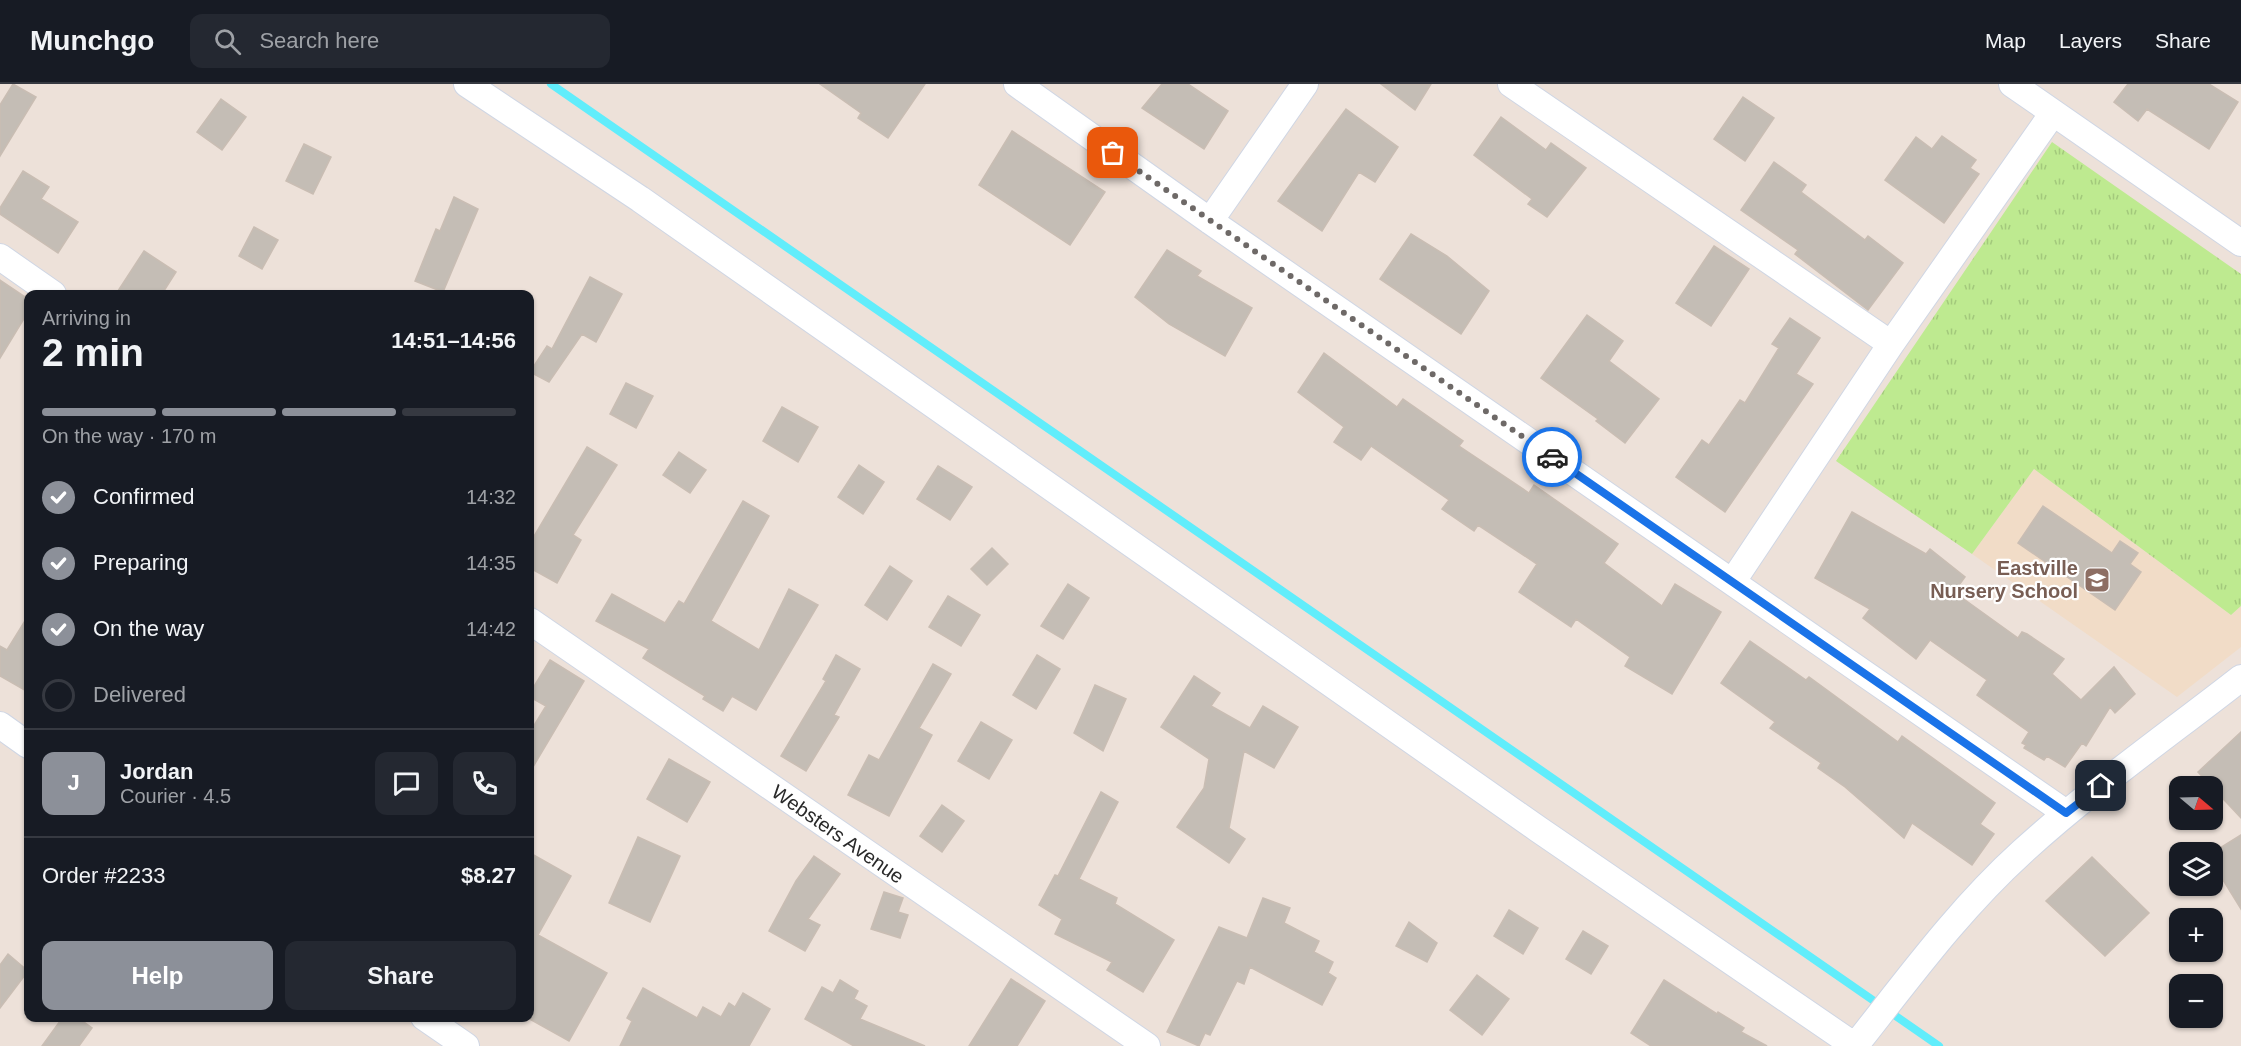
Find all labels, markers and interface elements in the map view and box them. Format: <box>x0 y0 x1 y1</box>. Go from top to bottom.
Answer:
search box <box>190 14 610 68</box>
text: Munchgo <box>30 25 154 56</box>
icon: search <box>211 25 244 58</box>
text: Search here <box>259 28 379 53</box>
text: Map <box>1985 29 2026 52</box>
text: Layers <box>2059 29 2122 52</box>
text: Share <box>2155 29 2211 52</box>
pin <box>1087 127 1138 178</box>
icon: bag <box>1096 136 1129 169</box>
text: Arriving in <box>42 307 131 329</box>
text: 14:51–14:56 <box>391 328 516 353</box>
text: 2 min <box>42 331 144 374</box>
text: On the way · 170 m <box>42 425 217 447</box>
courier <box>1522 427 1582 487</box>
icon: car <box>1536 441 1569 474</box>
icon: check <box>42 481 75 514</box>
text: Confirmed <box>93 484 194 509</box>
text: 14:32 <box>466 486 516 508</box>
icon: check <box>42 547 75 580</box>
text: Preparing <box>93 550 188 575</box>
text: 14:35 <box>466 552 516 574</box>
place label: Eastville Nursery School <box>1930 557 2078 602</box>
school or university icon: Eastville Nursery School <box>2082 565 2112 595</box>
icon: check <box>42 613 75 646</box>
text: On the way <box>93 616 204 641</box>
text: 14:42 <box>466 618 516 640</box>
text: Delivered <box>93 682 186 707</box>
button: chat <box>375 752 438 815</box>
button: phone <box>453 752 516 815</box>
text: Jordan <box>120 759 193 784</box>
pin <box>2075 760 2126 811</box>
icon: home <box>2084 769 2117 802</box>
text: J <box>67 770 80 795</box>
north arrow <box>2169 776 2223 830</box>
map controls <box>2169 776 2223 1028</box>
street label: Websters Avenue <box>768 780 908 888</box>
text: Courier · 4.5 <box>120 785 231 807</box>
button: layers <box>2169 842 2223 896</box>
text: Order #2233 <box>42 863 166 888</box>
text: $8.27 <box>461 863 516 888</box>
button: + <box>2169 908 2223 962</box>
button: Help <box>42 941 273 1010</box>
button: Share <box>285 941 516 1010</box>
button: − <box>2169 974 2223 1028</box>

